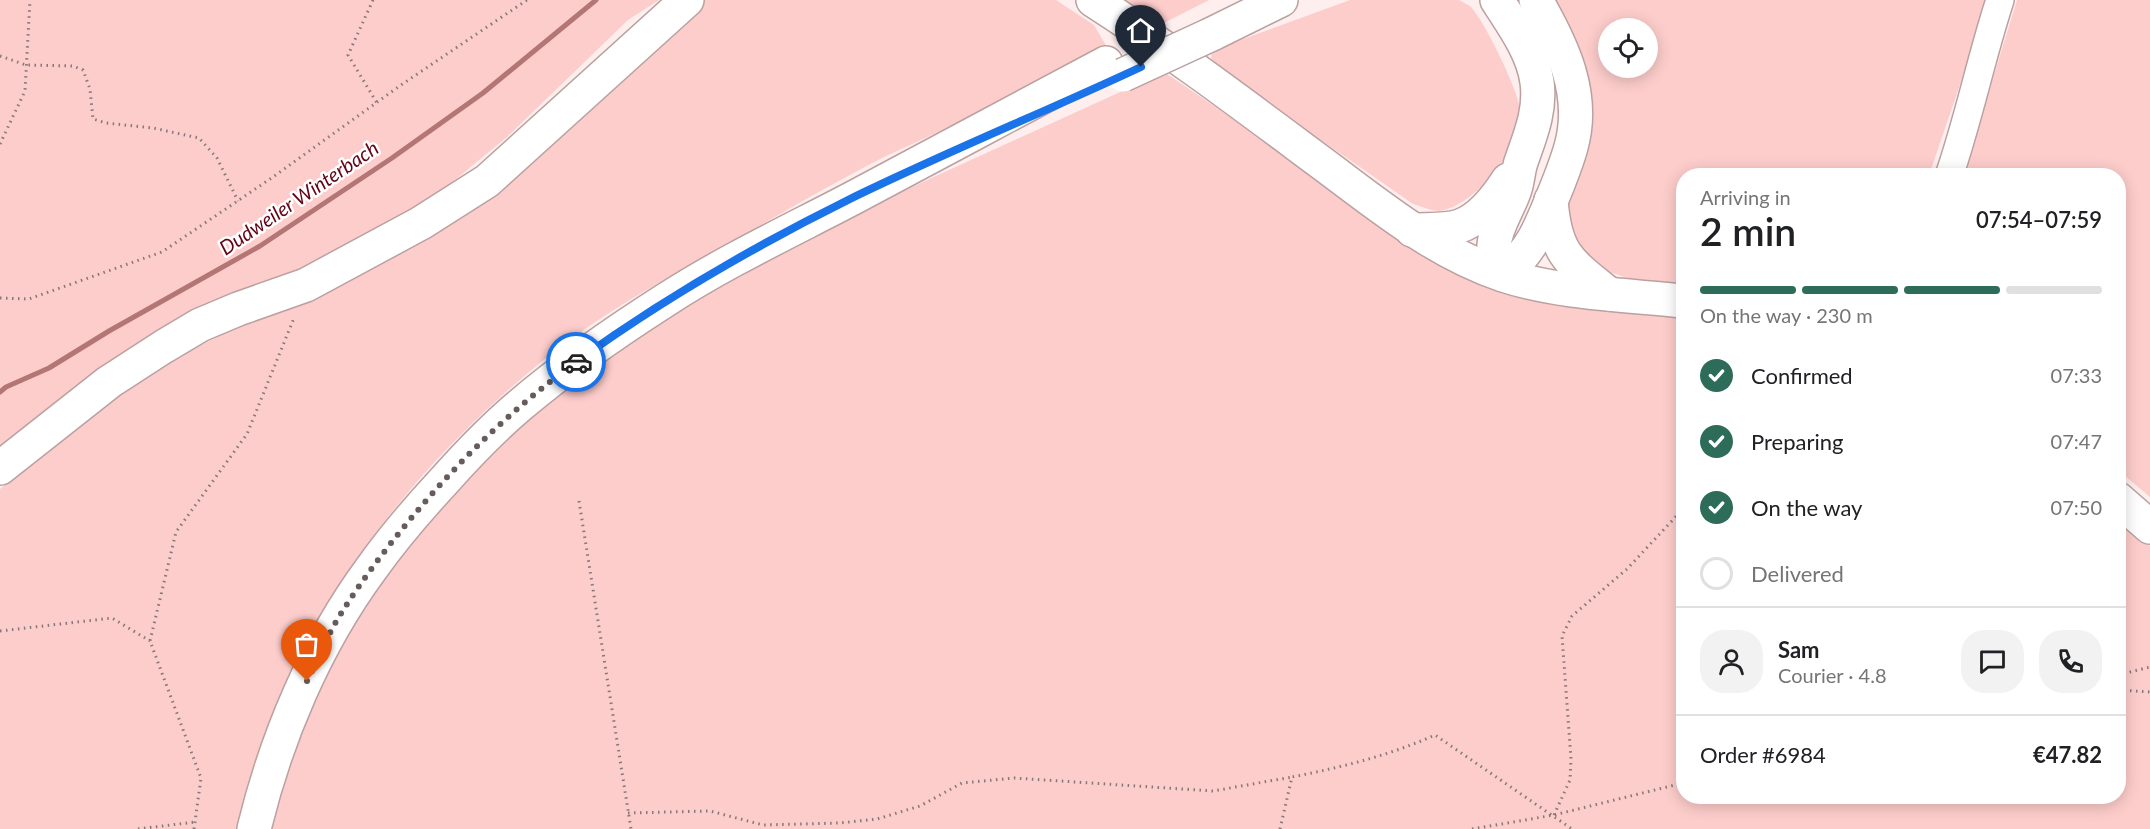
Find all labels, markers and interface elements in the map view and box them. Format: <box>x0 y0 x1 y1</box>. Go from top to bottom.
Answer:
pin <box>1115 5 1166 67</box>
icon: home <box>1124 14 1157 47</box>
map controls <box>1598 18 1658 78</box>
button: locate <box>1598 18 1658 78</box>
water label: Dudweiler Winterbach <box>214 135 383 259</box>
text: Arriving in <box>1700 185 1791 209</box>
text: 07:54–07:59 <box>1976 206 2102 233</box>
text: 2 min <box>1700 208 1796 254</box>
text: On the way · 230 m <box>1700 303 1873 327</box>
courier <box>546 332 606 392</box>
icon: car <box>560 346 593 379</box>
icon: check <box>1700 359 1733 392</box>
text: Confirmed <box>1751 362 1853 389</box>
text: 07:33 <box>2051 363 2102 387</box>
icon: check <box>1700 425 1733 458</box>
text: Preparing <box>1751 428 1843 455</box>
text: 07:47 <box>2051 429 2102 453</box>
icon: check <box>1700 491 1733 524</box>
text: On the way <box>1751 494 1862 521</box>
text: 07:50 <box>2051 495 2102 519</box>
text: Delivered <box>1751 560 1844 587</box>
pin <box>281 619 332 681</box>
icon: bag <box>290 628 323 661</box>
button: person <box>1700 630 1763 693</box>
button: chat <box>1961 630 2024 693</box>
button: phone <box>2039 630 2102 693</box>
text: Sam <box>1778 636 1820 663</box>
text: Courier · 4.8 <box>1778 663 1887 687</box>
text: Order #6984 <box>1700 741 1826 768</box>
text: €47.82 <box>2033 741 2102 768</box>

